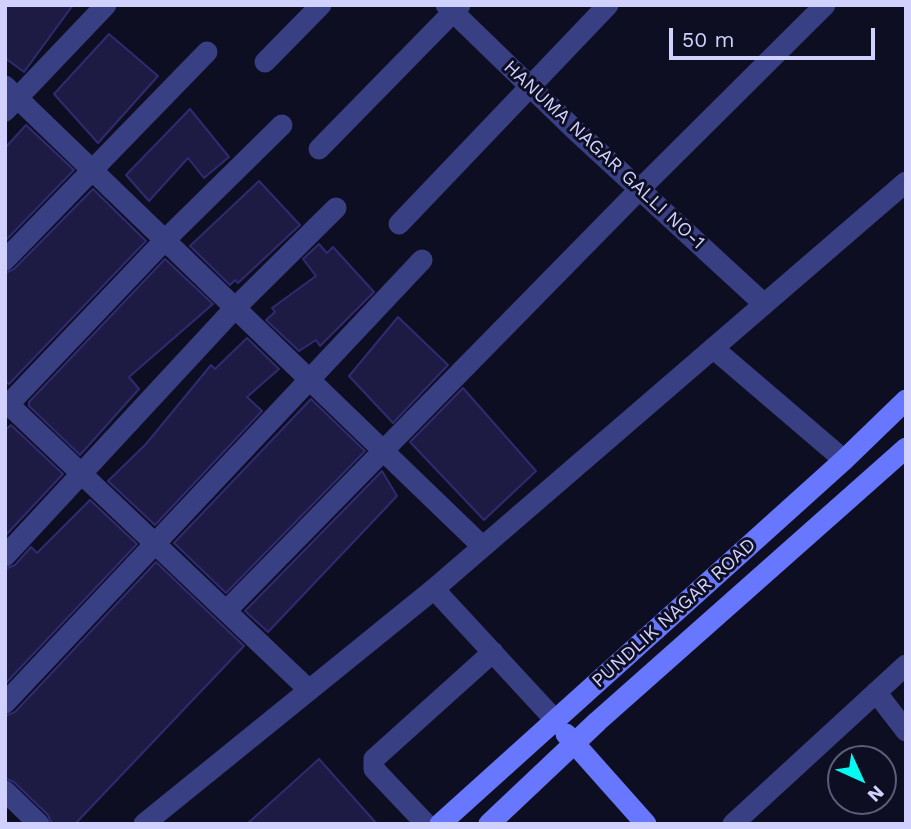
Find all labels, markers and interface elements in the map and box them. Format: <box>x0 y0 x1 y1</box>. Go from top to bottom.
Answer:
scale bar <box>673 14 880 58</box>
text: 50 m <box>682 27 734 52</box>
street label: HANUMA NAGAR GALLI NO-1 <box>499 56 709 254</box>
street label: PUNDLIK NAGAR ROAD <box>587 533 761 693</box>
north arrow <box>827 745 897 815</box>
text: N <box>863 781 889 807</box>

